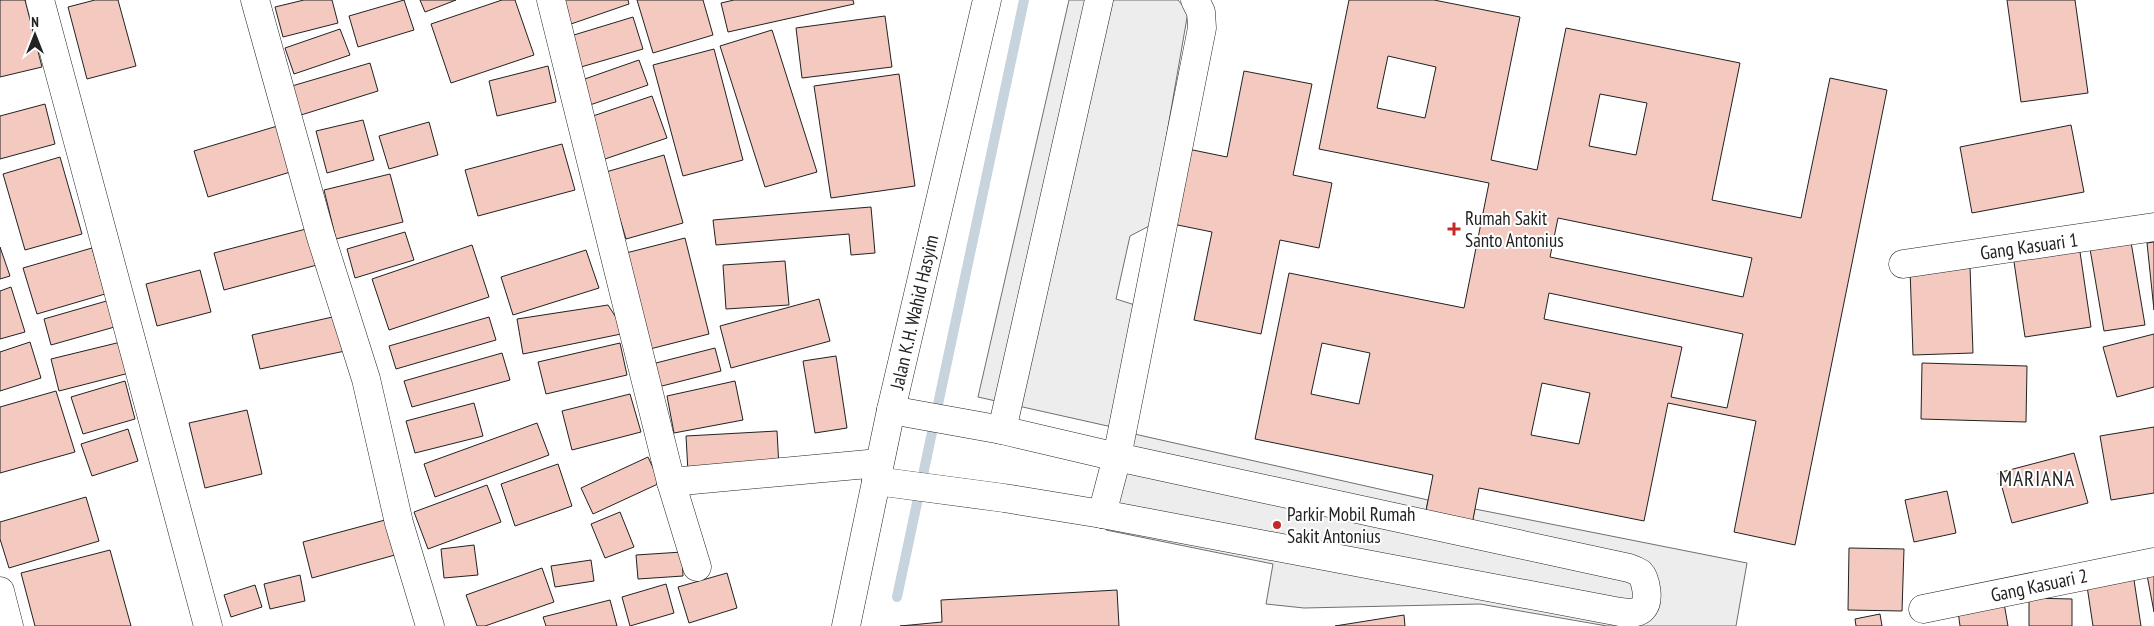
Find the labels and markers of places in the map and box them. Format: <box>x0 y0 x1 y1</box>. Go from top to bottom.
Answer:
place label: Rumah Sakit Santo Antonius <box>1465 206 1564 252</box>
marker: Rumah Sakit Santo Antonius <box>1447 222 1461 236</box>
place label: Parkir Mobil Rumah Sakit Antonius <box>1287 502 1415 548</box>
marker: Parkir Mobil Rumah Sakit Antonius <box>1271 519 1283 531</box>

